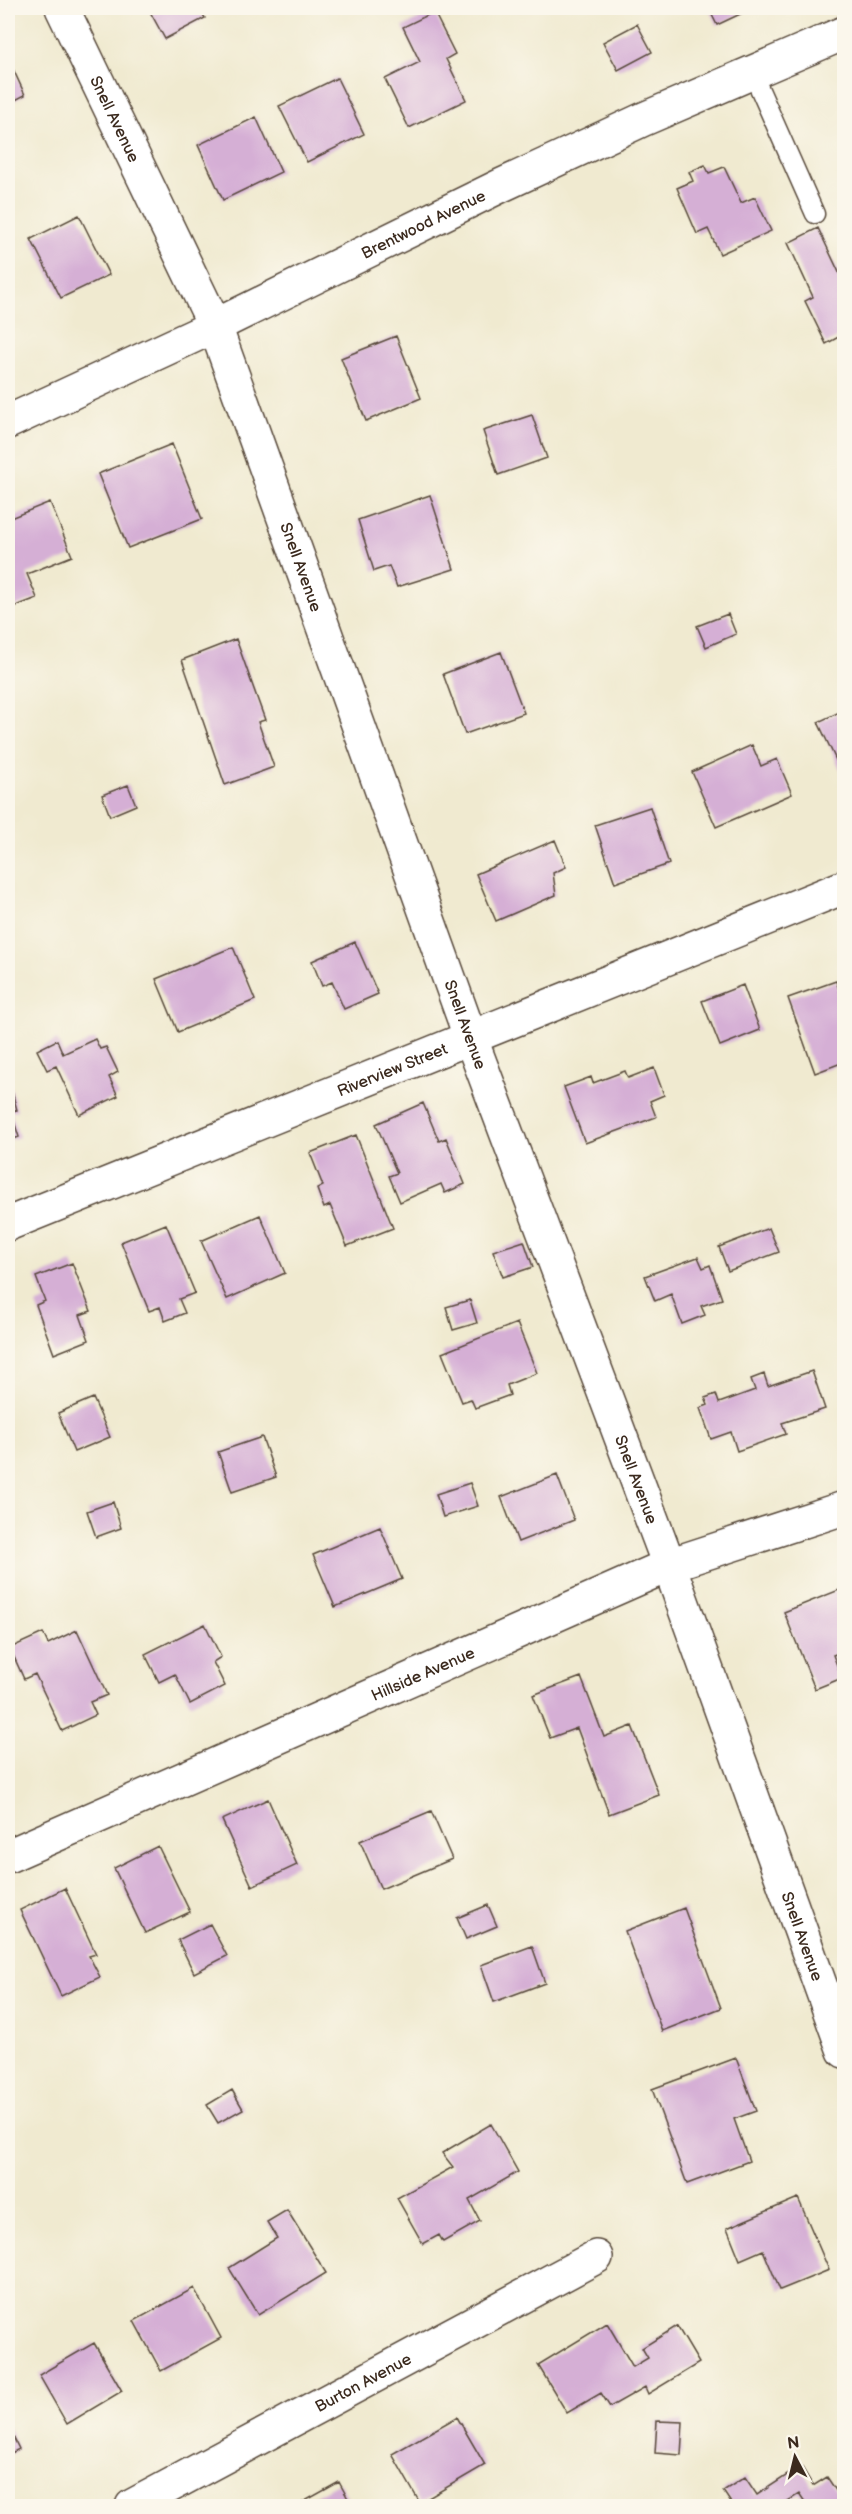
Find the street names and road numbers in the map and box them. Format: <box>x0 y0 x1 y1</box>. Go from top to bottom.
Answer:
street label: Snell Avenue <box>85 73 143 166</box>
street label: Brentwood Avenue <box>359 186 489 264</box>
street label: Snell Avenue <box>275 520 325 615</box>
street label: Snell Avenue <box>440 978 490 1073</box>
street label: Riverview Street <box>335 1040 450 1101</box>
street label: Snell Avenue <box>610 1433 661 1527</box>
street label: Hillside Avenue <box>369 1644 478 1706</box>
street label: Snell Avenue <box>776 1889 826 1984</box>
street label: Burton Avenue <box>312 2350 415 2417</box>

